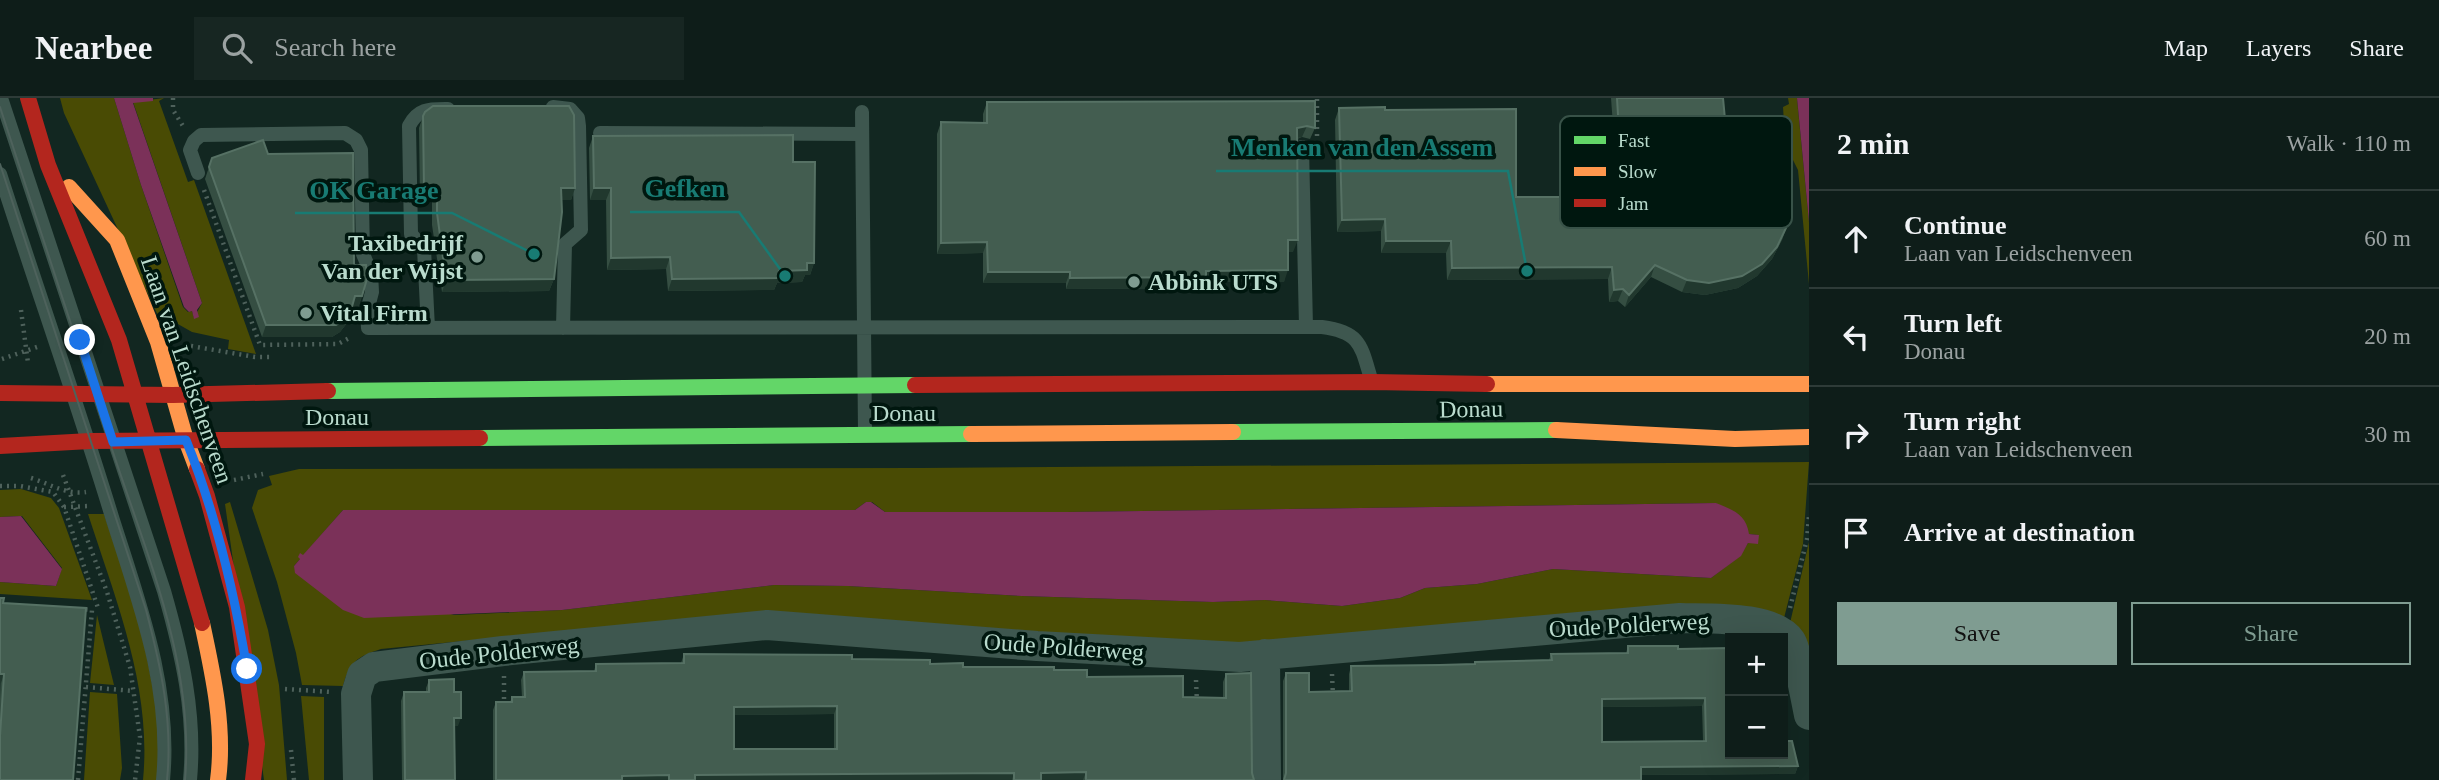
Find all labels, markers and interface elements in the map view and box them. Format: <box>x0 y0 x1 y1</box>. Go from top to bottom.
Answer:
search box <box>194 17 684 80</box>
icon: search <box>218 29 256 67</box>
text: Nearbee <box>35 30 152 66</box>
text: Search here <box>274 33 396 62</box>
text: Map <box>2164 35 2208 61</box>
text: Layers <box>2246 35 2311 61</box>
text: Share <box>2349 35 2404 61</box>
legend <box>1560 116 1792 228</box>
callout: Menken van den Assem <box>1216 124 1508 171</box>
text: 2 min <box>1837 127 1910 160</box>
text: Fast <box>1618 130 1650 151</box>
text: Walk · 110 m <box>2287 131 2411 156</box>
text: Menken van den Assem <box>1231 133 1493 162</box>
text: Slow <box>1618 161 1657 182</box>
callout: Gefken <box>630 165 739 212</box>
callout: OK Garage <box>295 166 452 213</box>
text: Gefken <box>645 174 726 203</box>
text: OK Garage <box>309 176 439 205</box>
text: Jam <box>1618 193 1649 214</box>
text: Continue <box>1904 211 2007 240</box>
icon: ahead <box>1837 220 1875 258</box>
text: 60 m <box>2364 226 2411 251</box>
place label: Taxibedrijf Van der Wijst <box>321 230 464 284</box>
text: Laan van Leidschenveen <box>1904 241 2133 266</box>
marker: Taxibedrijf Van der Wijst <box>469 249 485 265</box>
street label: Laan van Leidschenveen <box>136 253 238 487</box>
place label: Abbink UTS <box>1148 269 1278 295</box>
marker: Abbink UTS <box>1126 274 1142 290</box>
place label: Vital Firm <box>320 300 428 326</box>
marker: Vital Firm <box>298 305 314 321</box>
text: Turn left <box>1904 309 2002 338</box>
icon: left <box>1837 318 1875 356</box>
route end <box>64 324 95 355</box>
text: 20 m <box>2364 324 2411 349</box>
text: Donau <box>1904 339 1965 364</box>
street label: Donau <box>1439 395 1503 423</box>
street label: Donau <box>872 400 936 426</box>
street label: Donau <box>305 404 369 430</box>
text: Turn right <box>1904 407 2021 436</box>
icon: right <box>1837 416 1875 454</box>
text: 30 m <box>2364 422 2411 447</box>
text: Laan van Leidschenveen <box>1904 437 2133 462</box>
icon: arrive <box>1837 514 1875 552</box>
text: Arrive at destination <box>1904 518 2135 547</box>
button: Save <box>1837 602 2117 665</box>
button: Share <box>2131 602 2411 665</box>
street label: Oude Polderweg <box>1548 608 1710 642</box>
street label: Oude Polderweg <box>983 628 1145 666</box>
street label: Oude Polderweg <box>418 632 580 674</box>
map controls <box>1725 633 1788 759</box>
button: + <box>1725 633 1788 696</box>
route start <box>231 653 262 684</box>
button: − <box>1725 696 1788 759</box>

